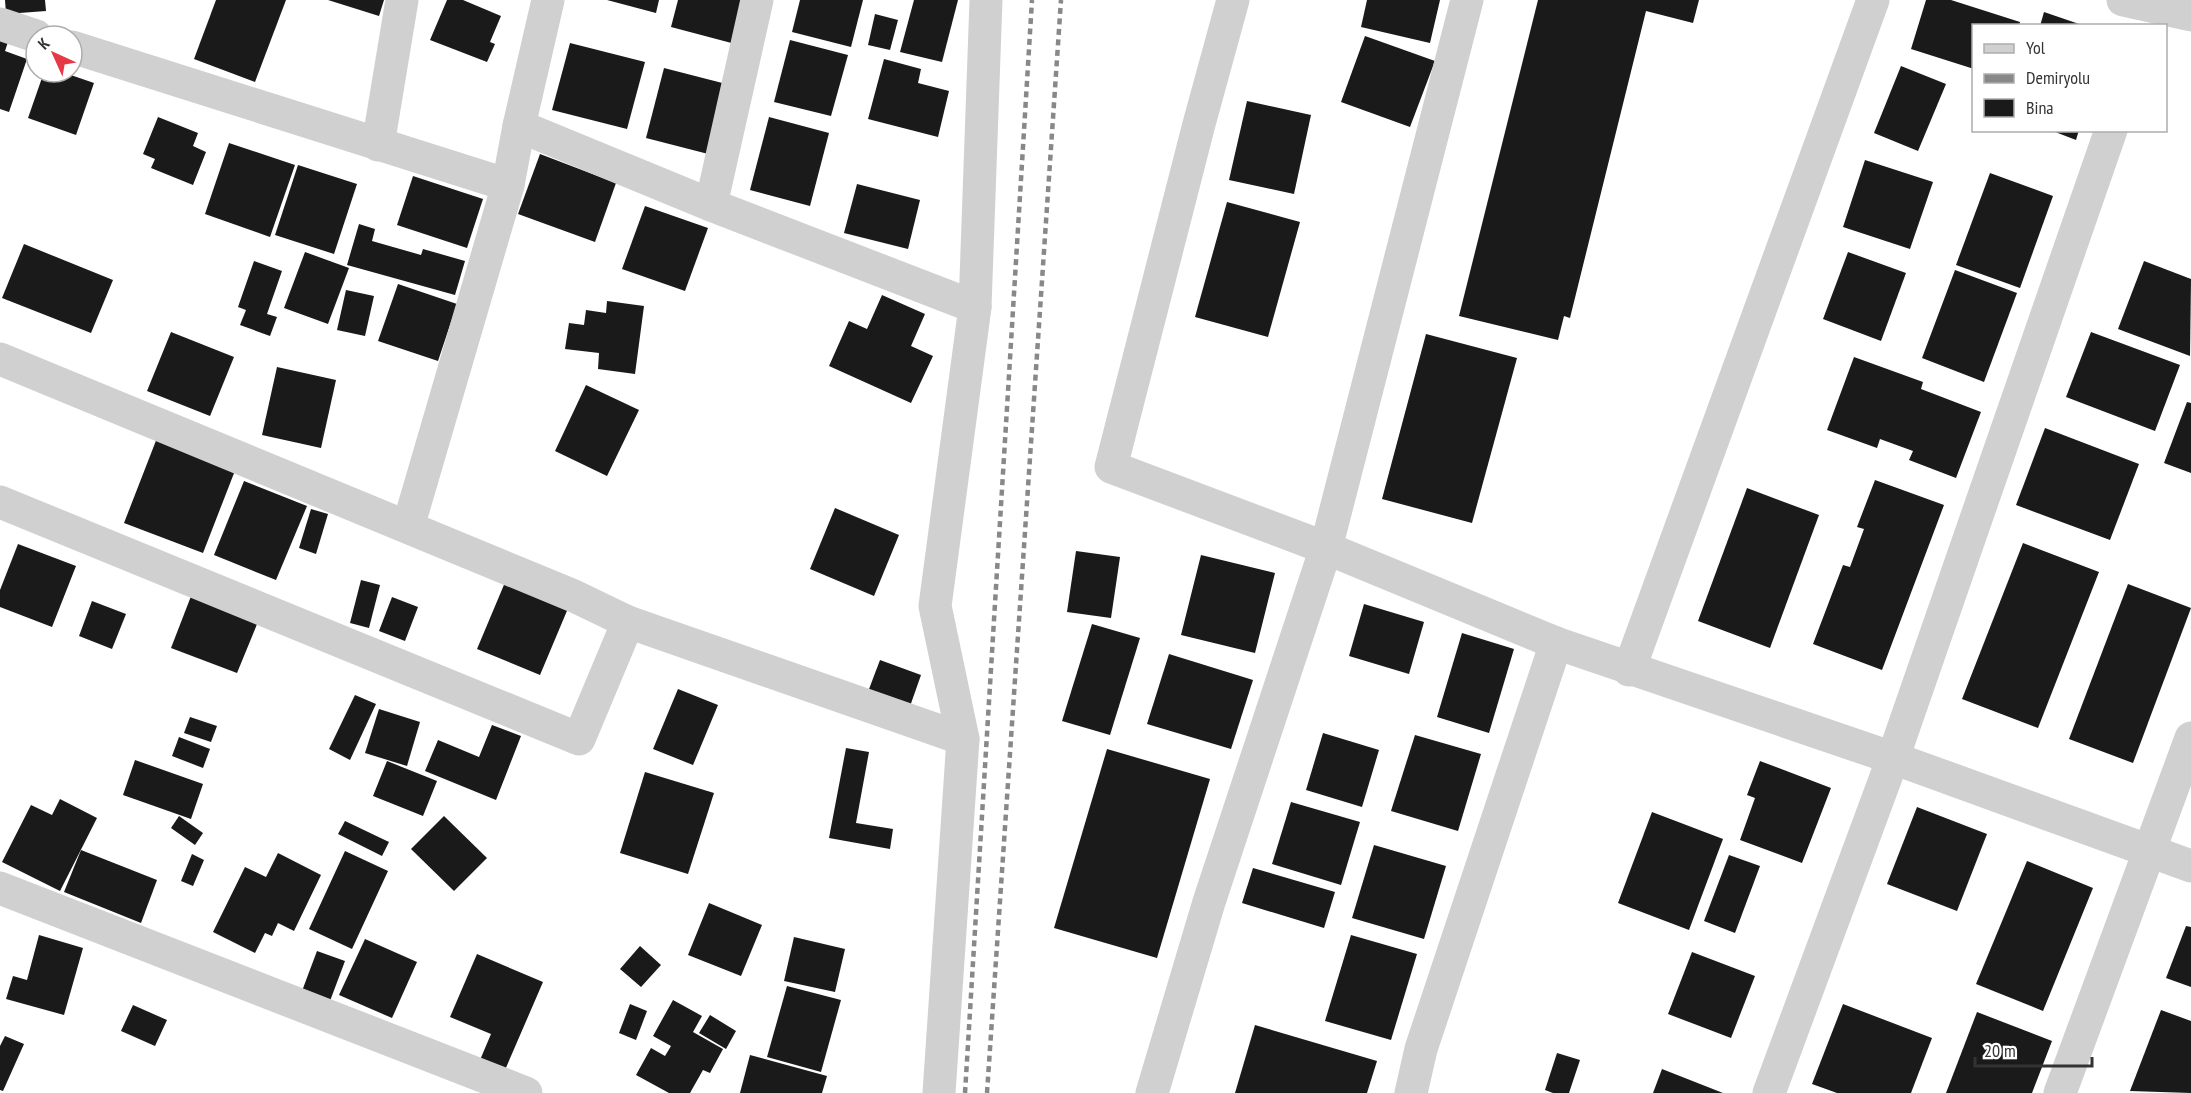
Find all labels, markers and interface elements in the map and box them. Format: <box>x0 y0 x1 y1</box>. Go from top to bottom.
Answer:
north arrow <box>24 24 84 84</box>
legend <box>1972 24 2167 132</box>
text: K <box>33 33 54 53</box>
text: Yol <box>2026 36 2046 59</box>
text: Demiryolu <box>2026 66 2090 89</box>
text: Bina <box>2026 96 2054 119</box>
scale bar <box>1975 1030 2092 1068</box>
text: 20 m <box>1984 1039 2016 1062</box>

